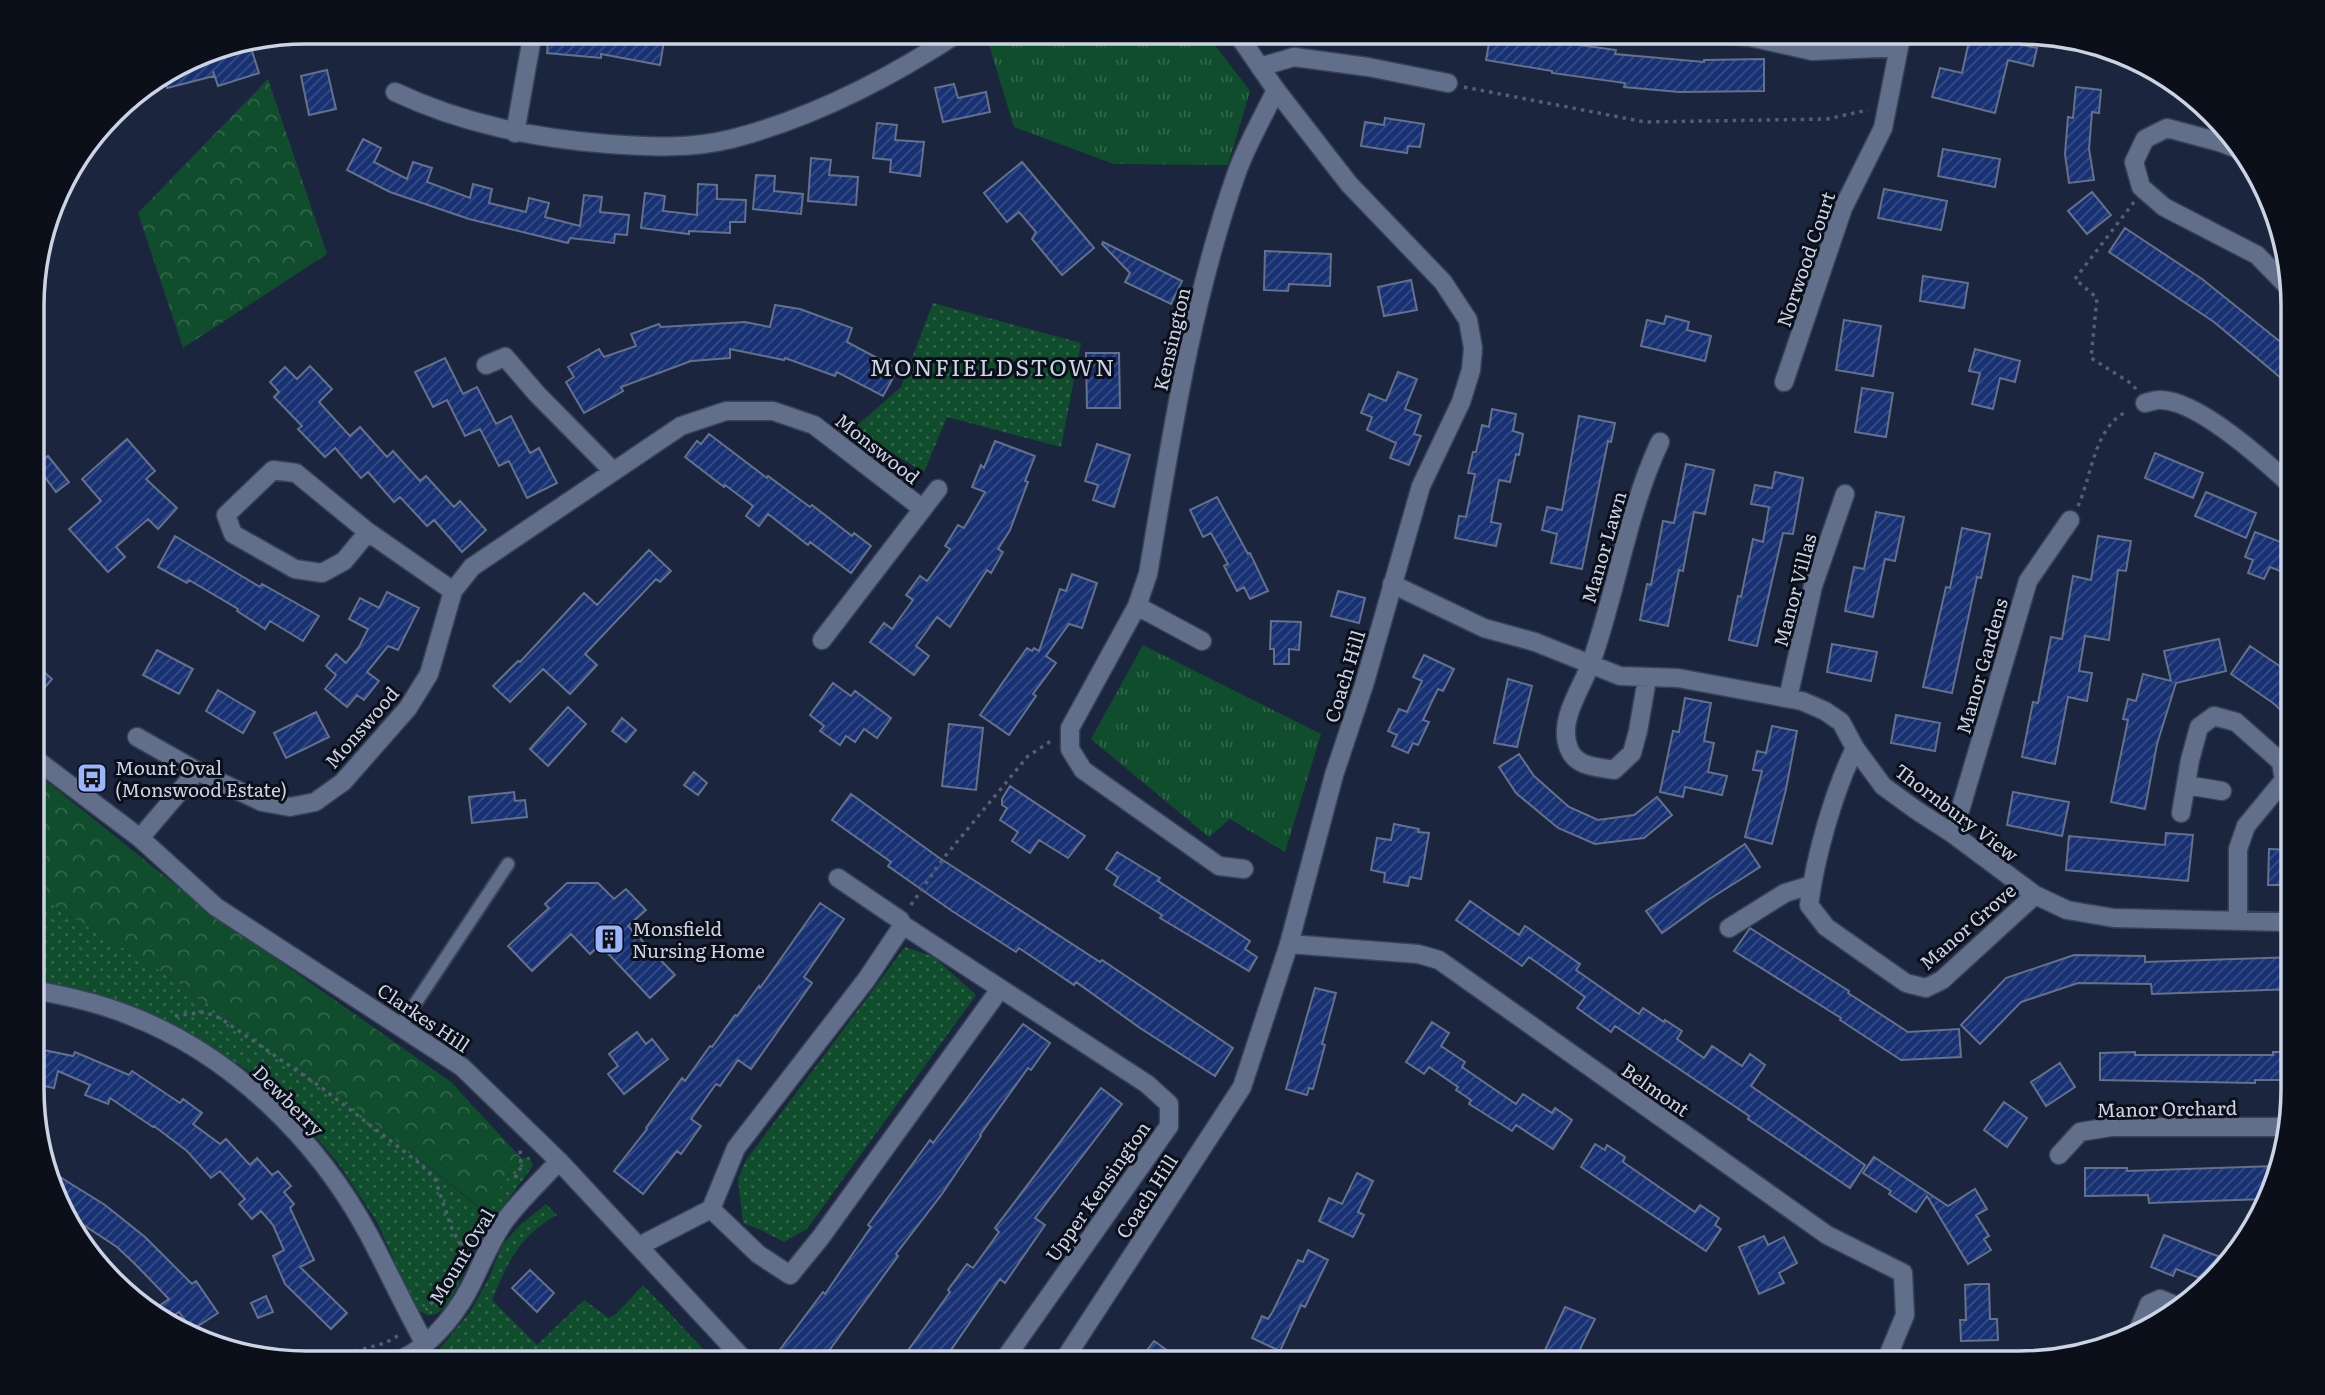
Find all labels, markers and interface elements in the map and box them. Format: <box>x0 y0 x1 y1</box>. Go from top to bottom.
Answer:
street label: Norwood Court <box>1769 187 1841 331</box>
street label: Kensington <box>1146 285 1196 393</box>
district label: MONFIELDSTOWN <box>869 349 1117 383</box>
street label: Monswood <box>830 406 927 490</box>
street label: Manor Lawn <box>1574 488 1632 606</box>
street label: Manor Villas <box>1765 530 1823 650</box>
street label: Manor Gardens <box>1948 594 2014 737</box>
street label: Coach Hill <box>1317 626 1371 726</box>
street label: Monswood <box>317 680 405 774</box>
place label: Mount Oval (Monswood Estate) <box>115 753 287 803</box>
street label: Thornbury View <box>1889 756 2025 868</box>
bus stop icon: Mount Oval (Monswood Estate) <box>75 761 109 795</box>
street label: Manor Grove <box>1913 876 2021 976</box>
place label: Monsfield Nursing Home <box>632 914 765 964</box>
building icon: Monsfield Nursing Home <box>592 922 626 956</box>
street label: Clarkes Hill <box>372 976 476 1058</box>
street label: Belmont <box>1616 1055 1696 1123</box>
street label: Dewberry <box>247 1058 331 1142</box>
street label: Manor Orchard <box>2096 1093 2238 1123</box>
street label: Upper Kensington <box>1038 1115 1156 1267</box>
street label: Coach Hill <box>1108 1148 1184 1244</box>
street label: Mount Oval <box>421 1203 501 1309</box>

